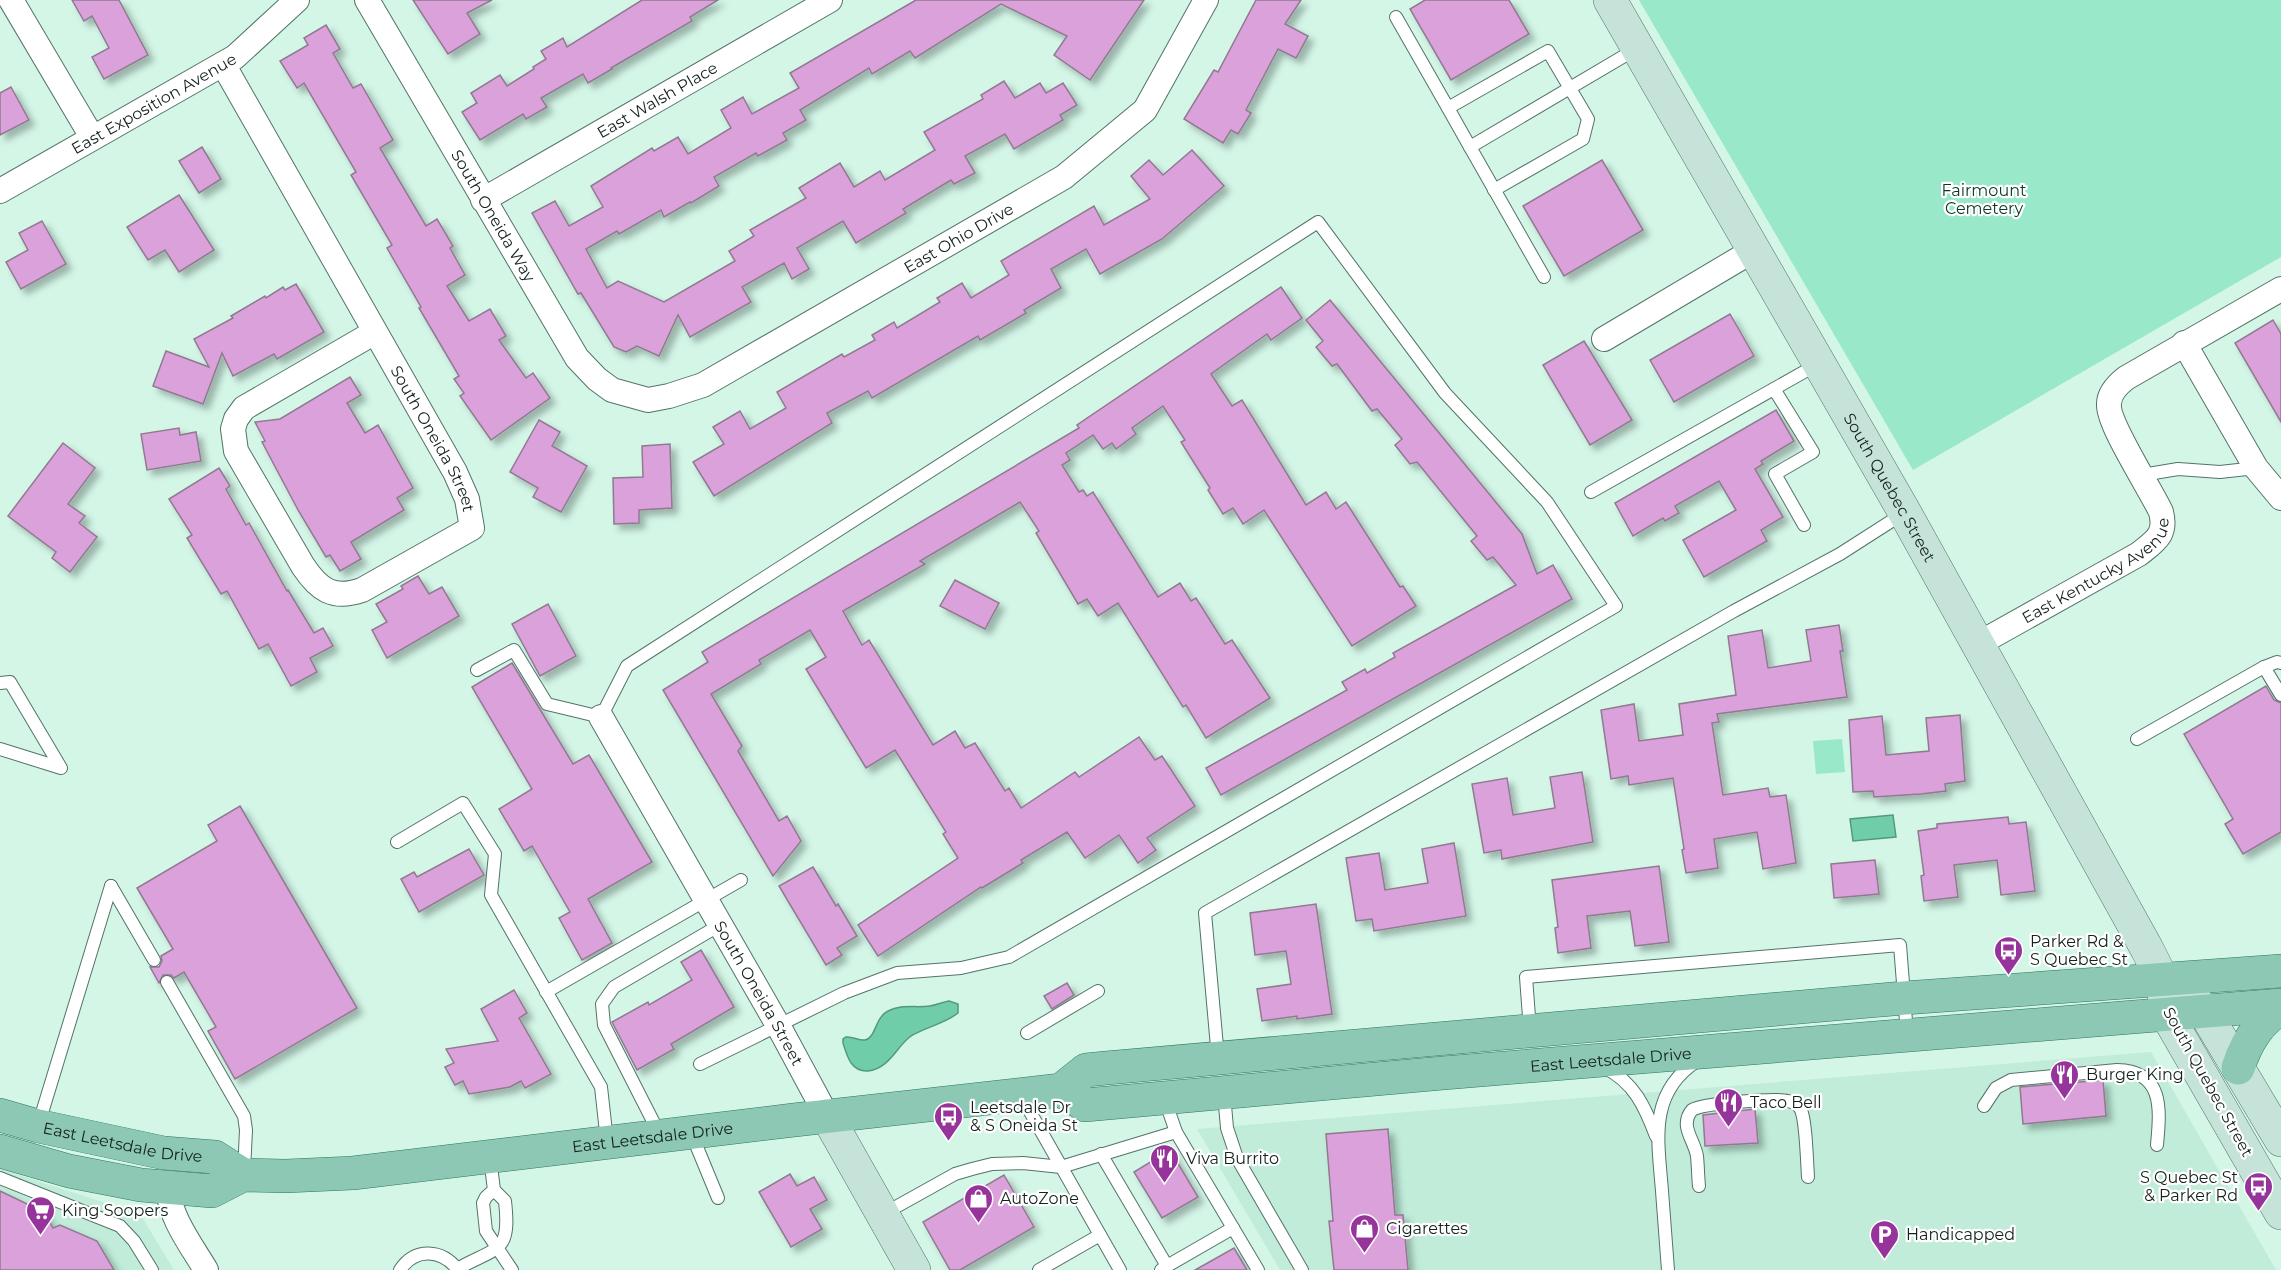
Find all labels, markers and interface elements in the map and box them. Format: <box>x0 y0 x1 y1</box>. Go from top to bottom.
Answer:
street label: East Exposition Avenue <box>68 49 240 158</box>
street label: East Walsh Place <box>594 57 721 142</box>
street label: South Oneida Way <box>447 146 540 285</box>
park label: Fairmount Cemetery <box>1942 181 2027 218</box>
street label: East Ohio Drive <box>900 199 1017 277</box>
street label: South Oneida Street <box>387 362 479 514</box>
street label: South Quebec Street <box>1840 410 1940 566</box>
street label: East Kentucky Avenue <box>2018 518 2172 627</box>
street label: South Oneida Street <box>710 917 808 1069</box>
place label: Parker Rd & S Quebec St <box>2030 932 2128 969</box>
bus stop icon: Parker Rd & S Quebec St <box>1993 934 2025 976</box>
street label: South Quebec Street <box>2159 1004 2257 1161</box>
street label: East Leetsdale Drive <box>1529 1043 1692 1075</box>
restaurant icon: Burger King <box>2049 1058 2081 1100</box>
place label: Burger King <box>2086 1065 2184 1084</box>
restaurant icon: Taco Bell <box>1713 1086 1745 1128</box>
place label: Taco Bell <box>1750 1093 1822 1112</box>
place label: Leetsdale Dr & S Oneida St <box>970 1098 1078 1135</box>
bus stop icon: Leetsdale Dr & S Oneida St <box>933 1100 965 1142</box>
street label: East Leetsdale Drive <box>41 1118 203 1165</box>
street label: East Leetsdale Drive <box>571 1118 734 1156</box>
restaurant icon: Viva Burrito <box>1149 1142 1181 1184</box>
place label: Viva Burrito <box>1186 1149 1279 1168</box>
place label: S Quebec St & Parker Rd <box>2140 1168 2239 1205</box>
bus stop icon: S Quebec St & Parker Rd <box>2243 1170 2275 1212</box>
shop icon: AutoZone <box>963 1182 995 1224</box>
place label: AutoZone <box>1000 1189 1079 1208</box>
supermarket icon: King Soopers <box>25 1194 57 1236</box>
place label: King Soopers <box>62 1201 168 1220</box>
shop icon: Cigarettes <box>1349 1212 1381 1254</box>
parking icon: Handicapped <box>1869 1218 1901 1260</box>
place label: Cigarettes <box>1386 1219 1468 1238</box>
place label: Handicapped <box>1906 1225 2015 1244</box>

